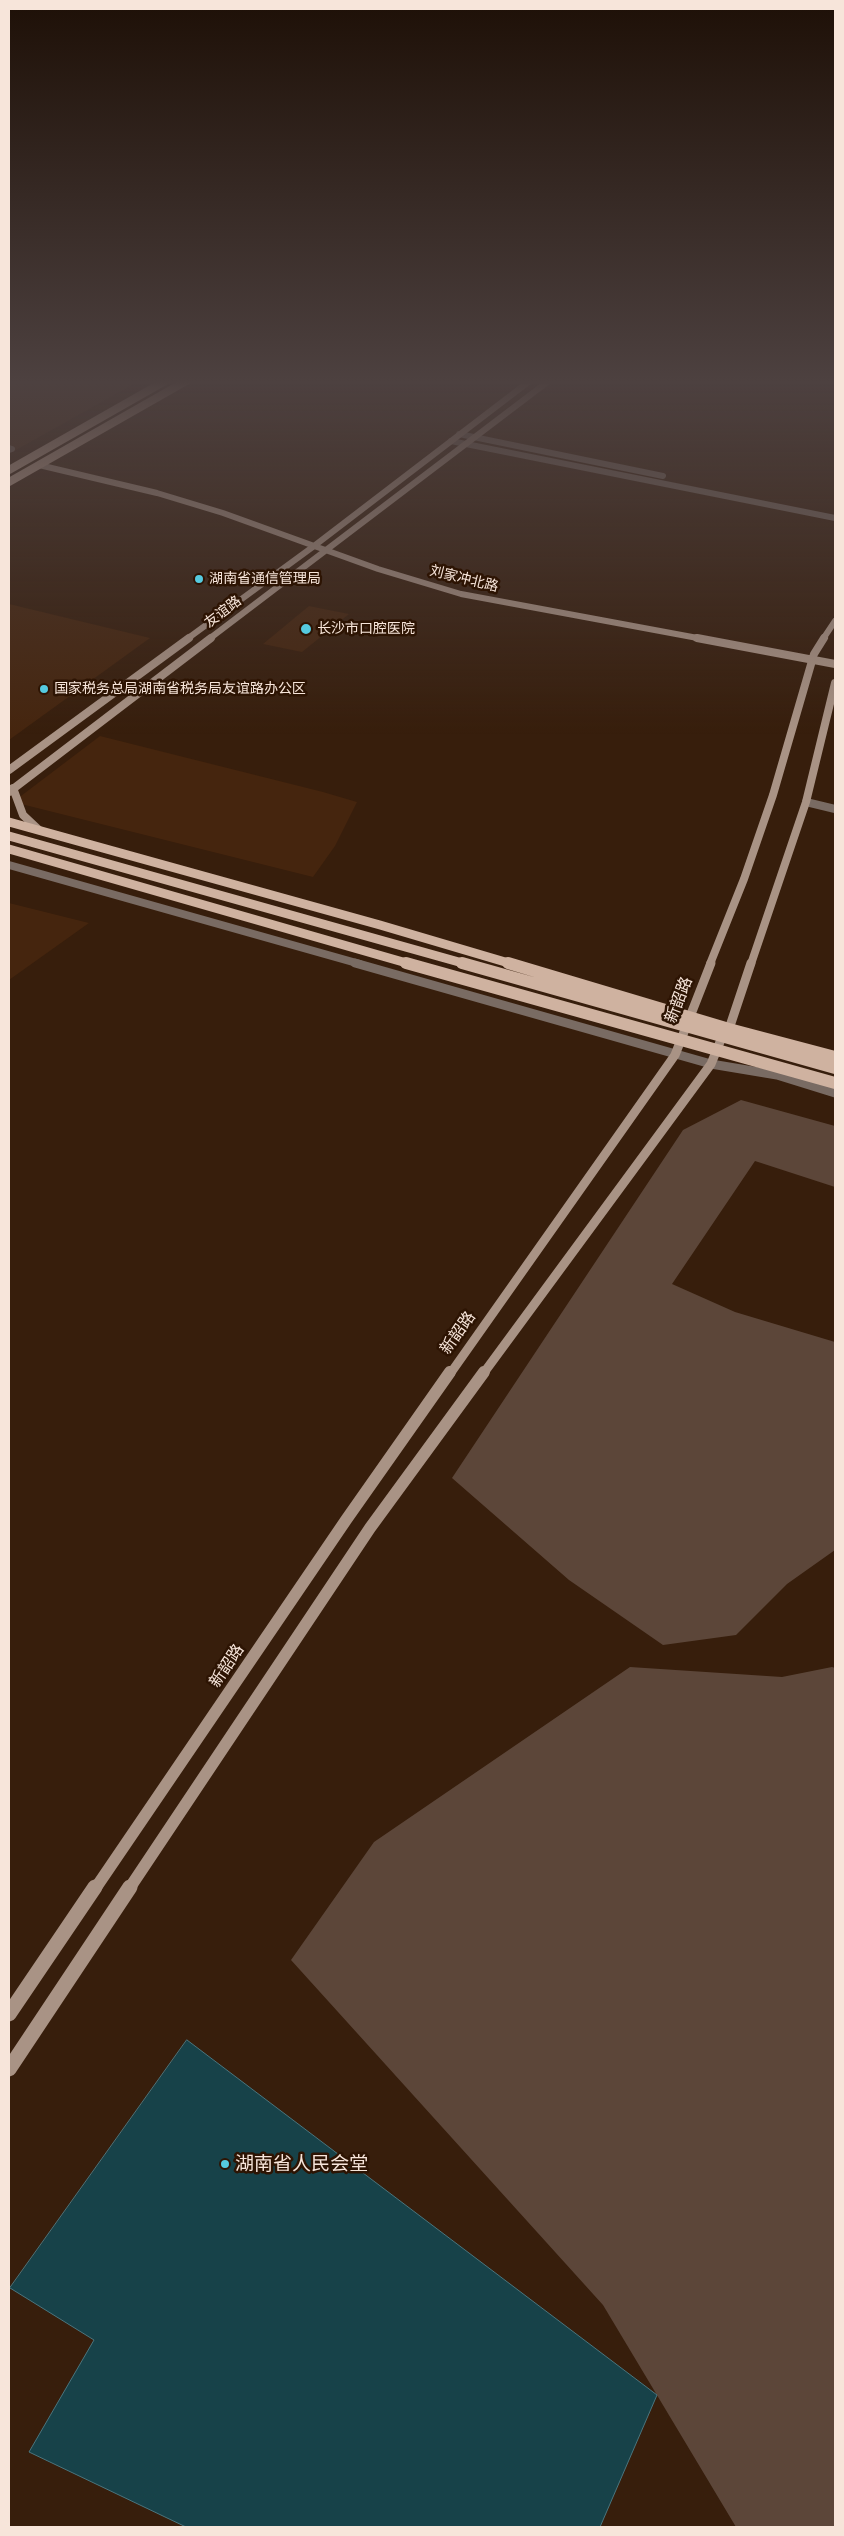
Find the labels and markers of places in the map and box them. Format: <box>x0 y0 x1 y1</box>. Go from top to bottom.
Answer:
place label: 湖南省通信管理局 <box>209 571 321 587</box>
marker: 湖南省通信管理局 <box>193 573 205 585</box>
place label: 长沙市口腔医院 <box>317 621 415 637</box>
marker: 长沙市口腔医院 <box>299 622 313 636</box>
place label: 国家税务总局湖南省税务局友谊路办公区 <box>54 681 306 697</box>
marker: 国家税务总局湖南省税务局友谊路办公区 <box>38 683 50 695</box>
place label: 湖南省人民会堂 <box>235 2153 368 2175</box>
marker: 湖南省人民会堂 <box>219 2158 231 2170</box>

